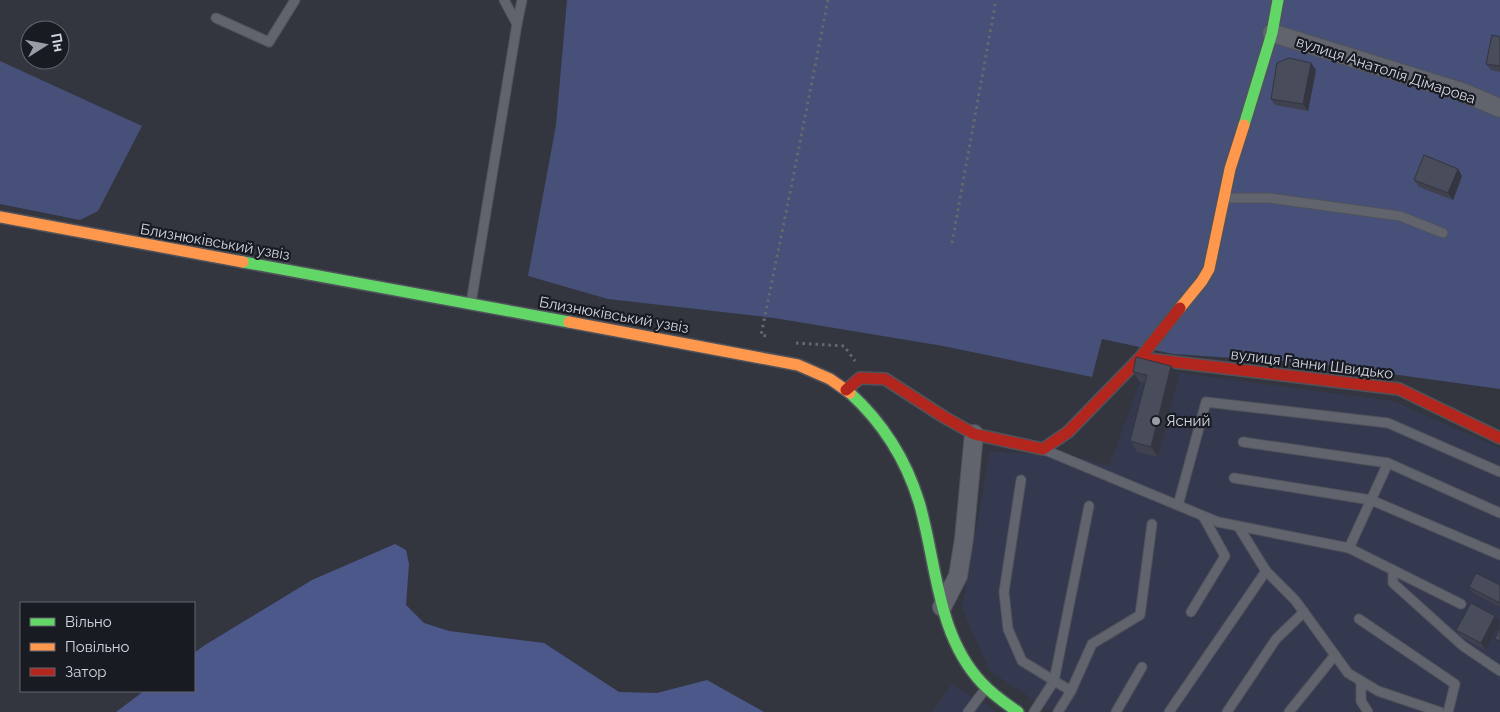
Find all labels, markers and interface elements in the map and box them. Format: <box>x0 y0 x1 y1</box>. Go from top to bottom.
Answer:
north arrow <box>20 20 70 70</box>
text: Пн <box>48 32 67 53</box>
street label: вулиця Анатолія Дімарова <box>1294 32 1478 108</box>
street label: Близнюківський узвіз <box>139 220 291 264</box>
street label: Близнюківський узвіз <box>538 293 690 337</box>
street label: вулиця Ганни Швидько <box>1230 345 1394 383</box>
place label: Ясний <box>1166 412 1210 430</box>
marker: Ясний <box>1150 415 1162 427</box>
legend <box>20 602 195 692</box>
text: Вільно <box>65 613 112 631</box>
text: Повільно <box>65 638 130 656</box>
text: Затор <box>65 663 107 681</box>

